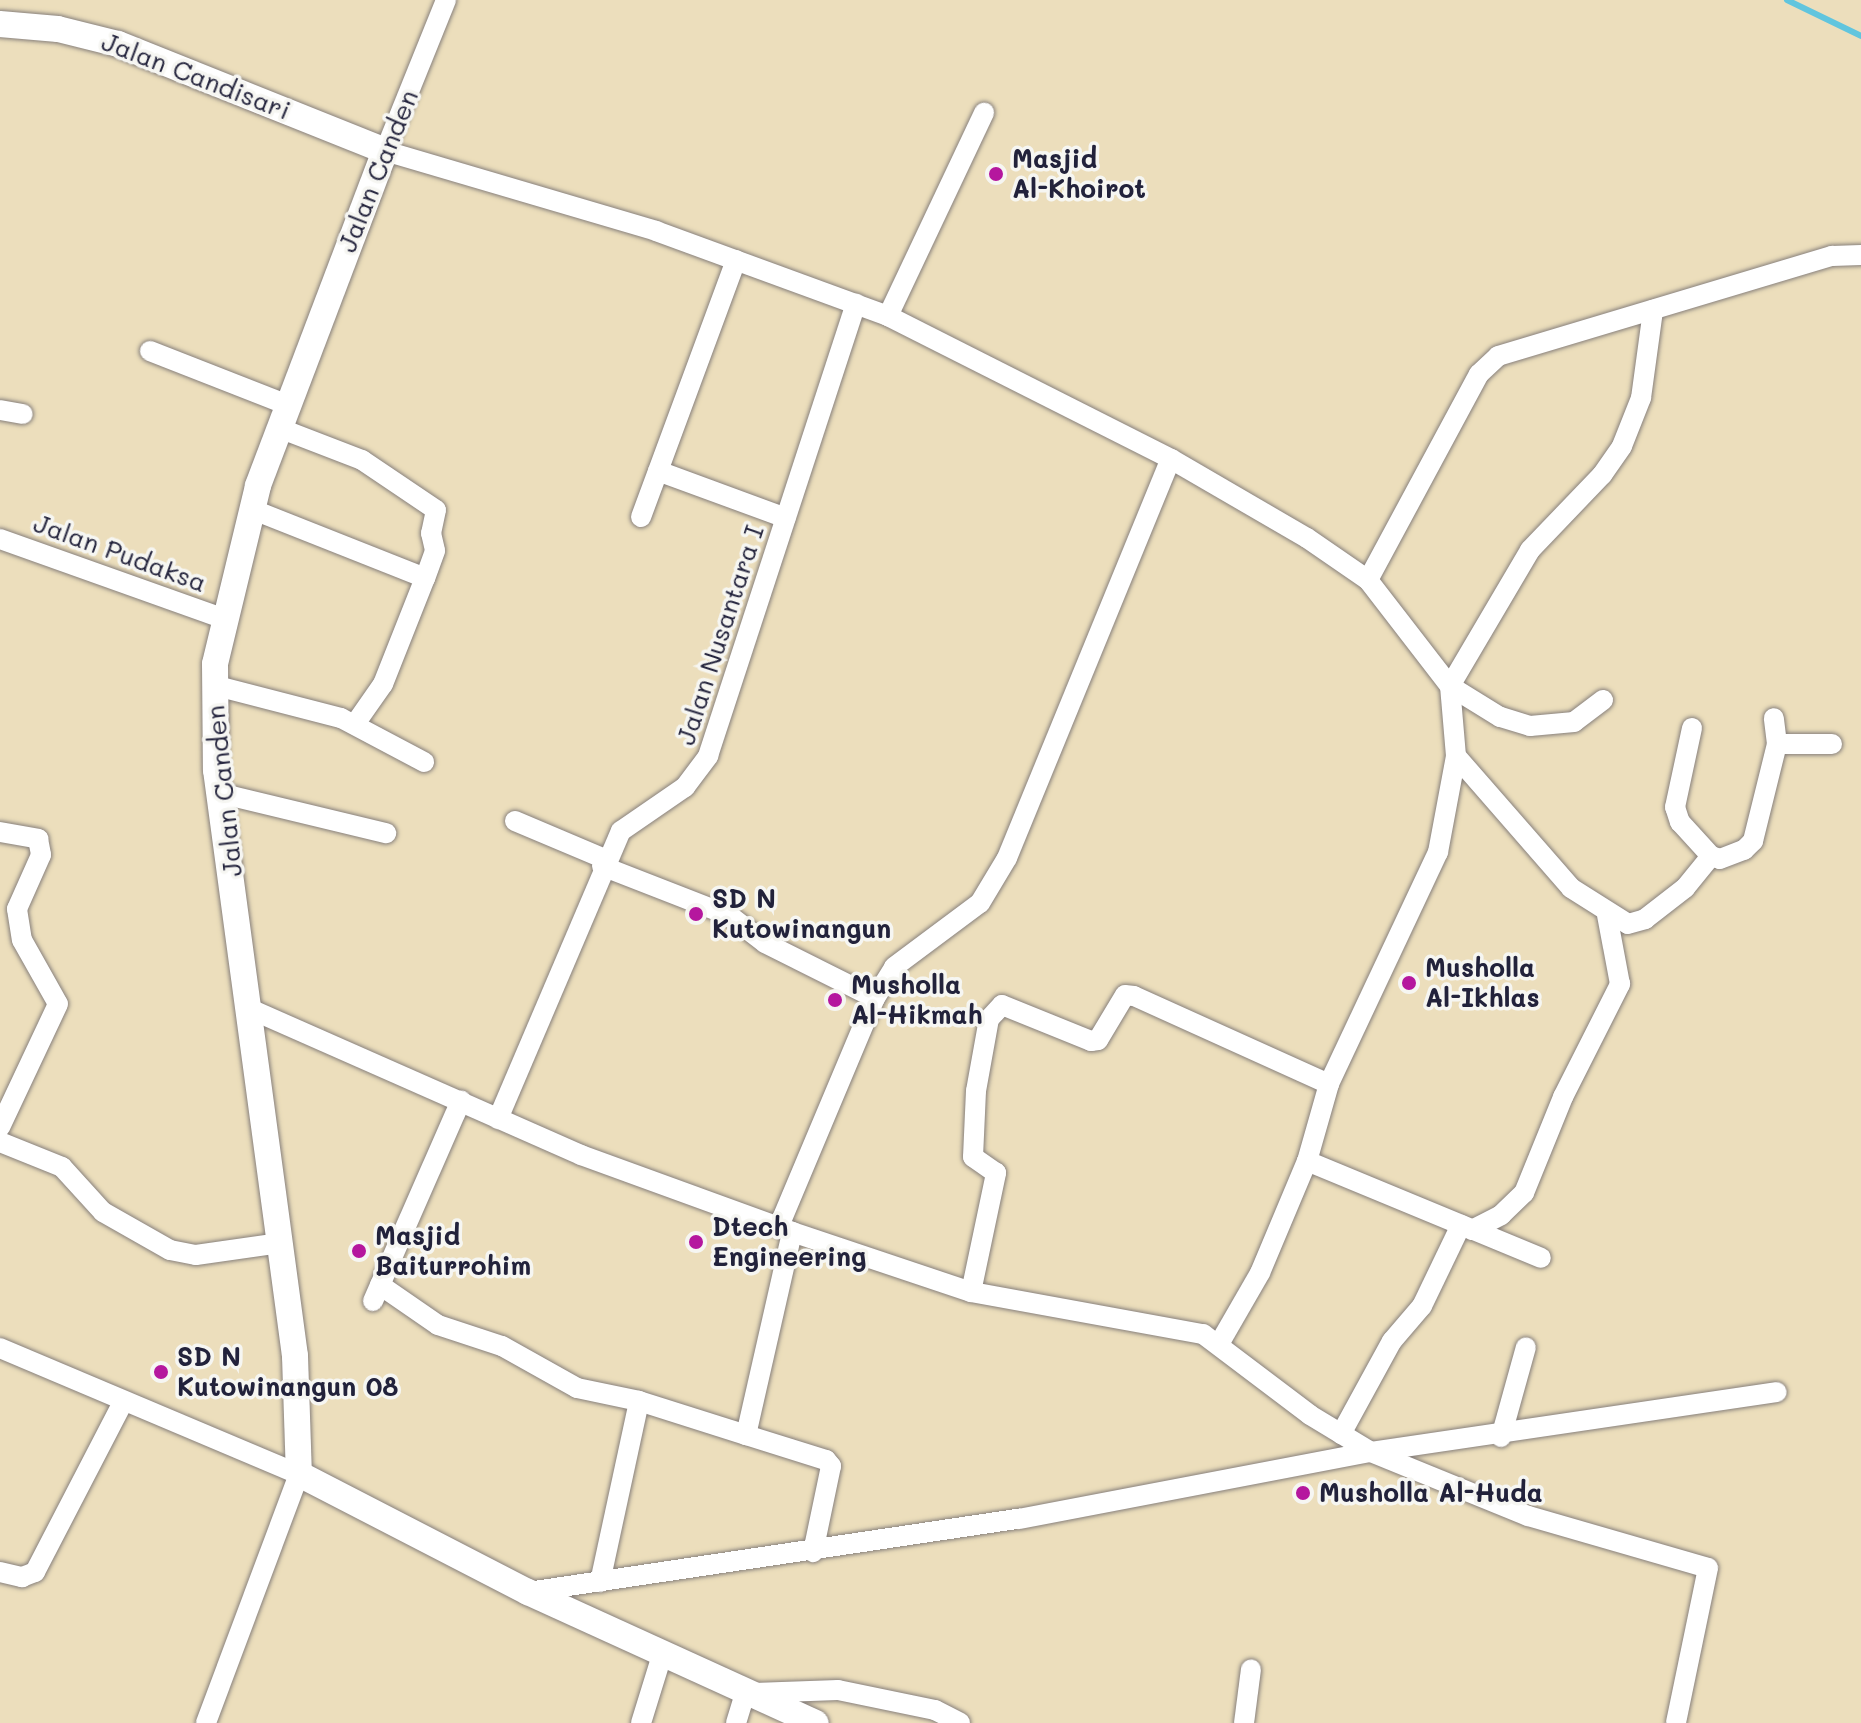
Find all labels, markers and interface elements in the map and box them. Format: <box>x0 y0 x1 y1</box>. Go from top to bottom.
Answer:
street label: Jalan Candisari <box>97 26 295 126</box>
street label: Jalan Canden <box>331 85 425 257</box>
place label: Masjid Al-Khoirot <box>1012 143 1146 204</box>
marker: Masjid Al-Khoirot <box>987 165 1005 183</box>
street label: Jalan Pudaksa <box>29 507 211 599</box>
street label: Jalan Nusantara I <box>670 521 770 749</box>
street label: Jalan Canden <box>199 704 249 878</box>
place label: SD N Kutowinangun <box>712 883 891 944</box>
marker: SD N Kutowinangun <box>687 905 705 923</box>
place label: Musholla Al-Ikhlas <box>1425 952 1540 1014</box>
place label: Musholla Al-Hikmah <box>851 969 983 1030</box>
marker: Musholla Al-Ikhlas <box>1400 974 1418 992</box>
marker: Musholla Al-Hikmah <box>826 991 844 1009</box>
place label: Dtech Engineering <box>712 1211 867 1272</box>
place label: Masjid Baiturrohim <box>375 1220 531 1282</box>
marker: Dtech Engineering <box>687 1233 705 1251</box>
marker: Masjid Baiturrohim <box>350 1242 368 1260</box>
place label: SD N Kutowinangun 08 <box>177 1341 398 1402</box>
marker: SD N Kutowinangun 08 <box>152 1363 170 1381</box>
place label: Musholla Al-Huda <box>1319 1477 1543 1509</box>
marker: Musholla Al-Huda <box>1294 1484 1312 1502</box>

